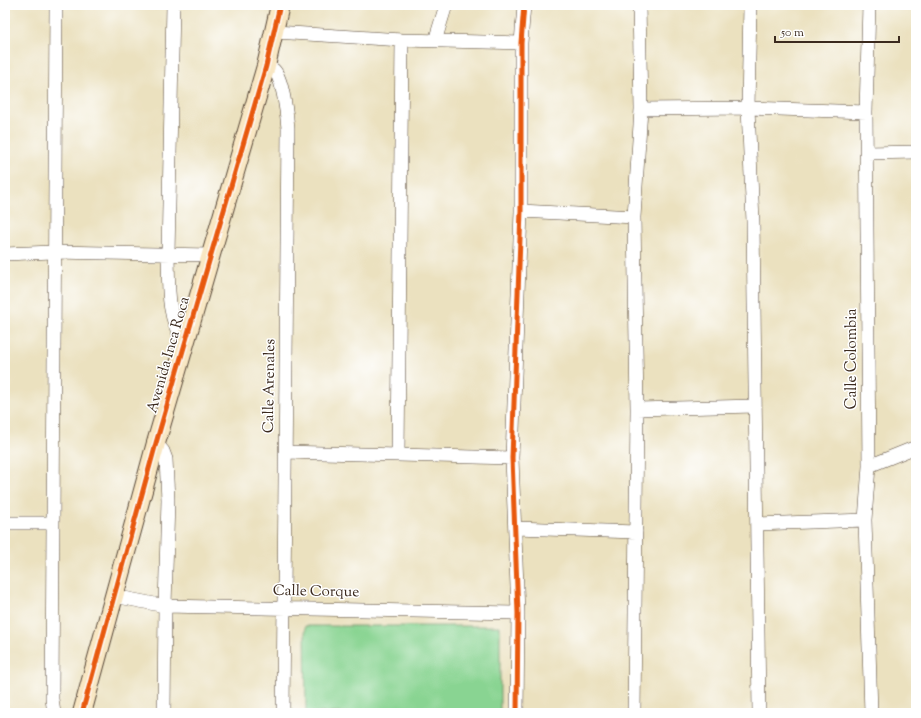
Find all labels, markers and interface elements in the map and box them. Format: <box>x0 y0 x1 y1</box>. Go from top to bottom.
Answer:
scale bar <box>775 18 899 44</box>
text: 50 m <box>780 24 804 42</box>
street label: Avenida Inca Roca <box>142 294 196 416</box>
street label: Calle Colombia <box>842 308 863 409</box>
street label: Calle Arenales <box>259 339 281 433</box>
street label: Calle Corque <box>273 581 359 603</box>

